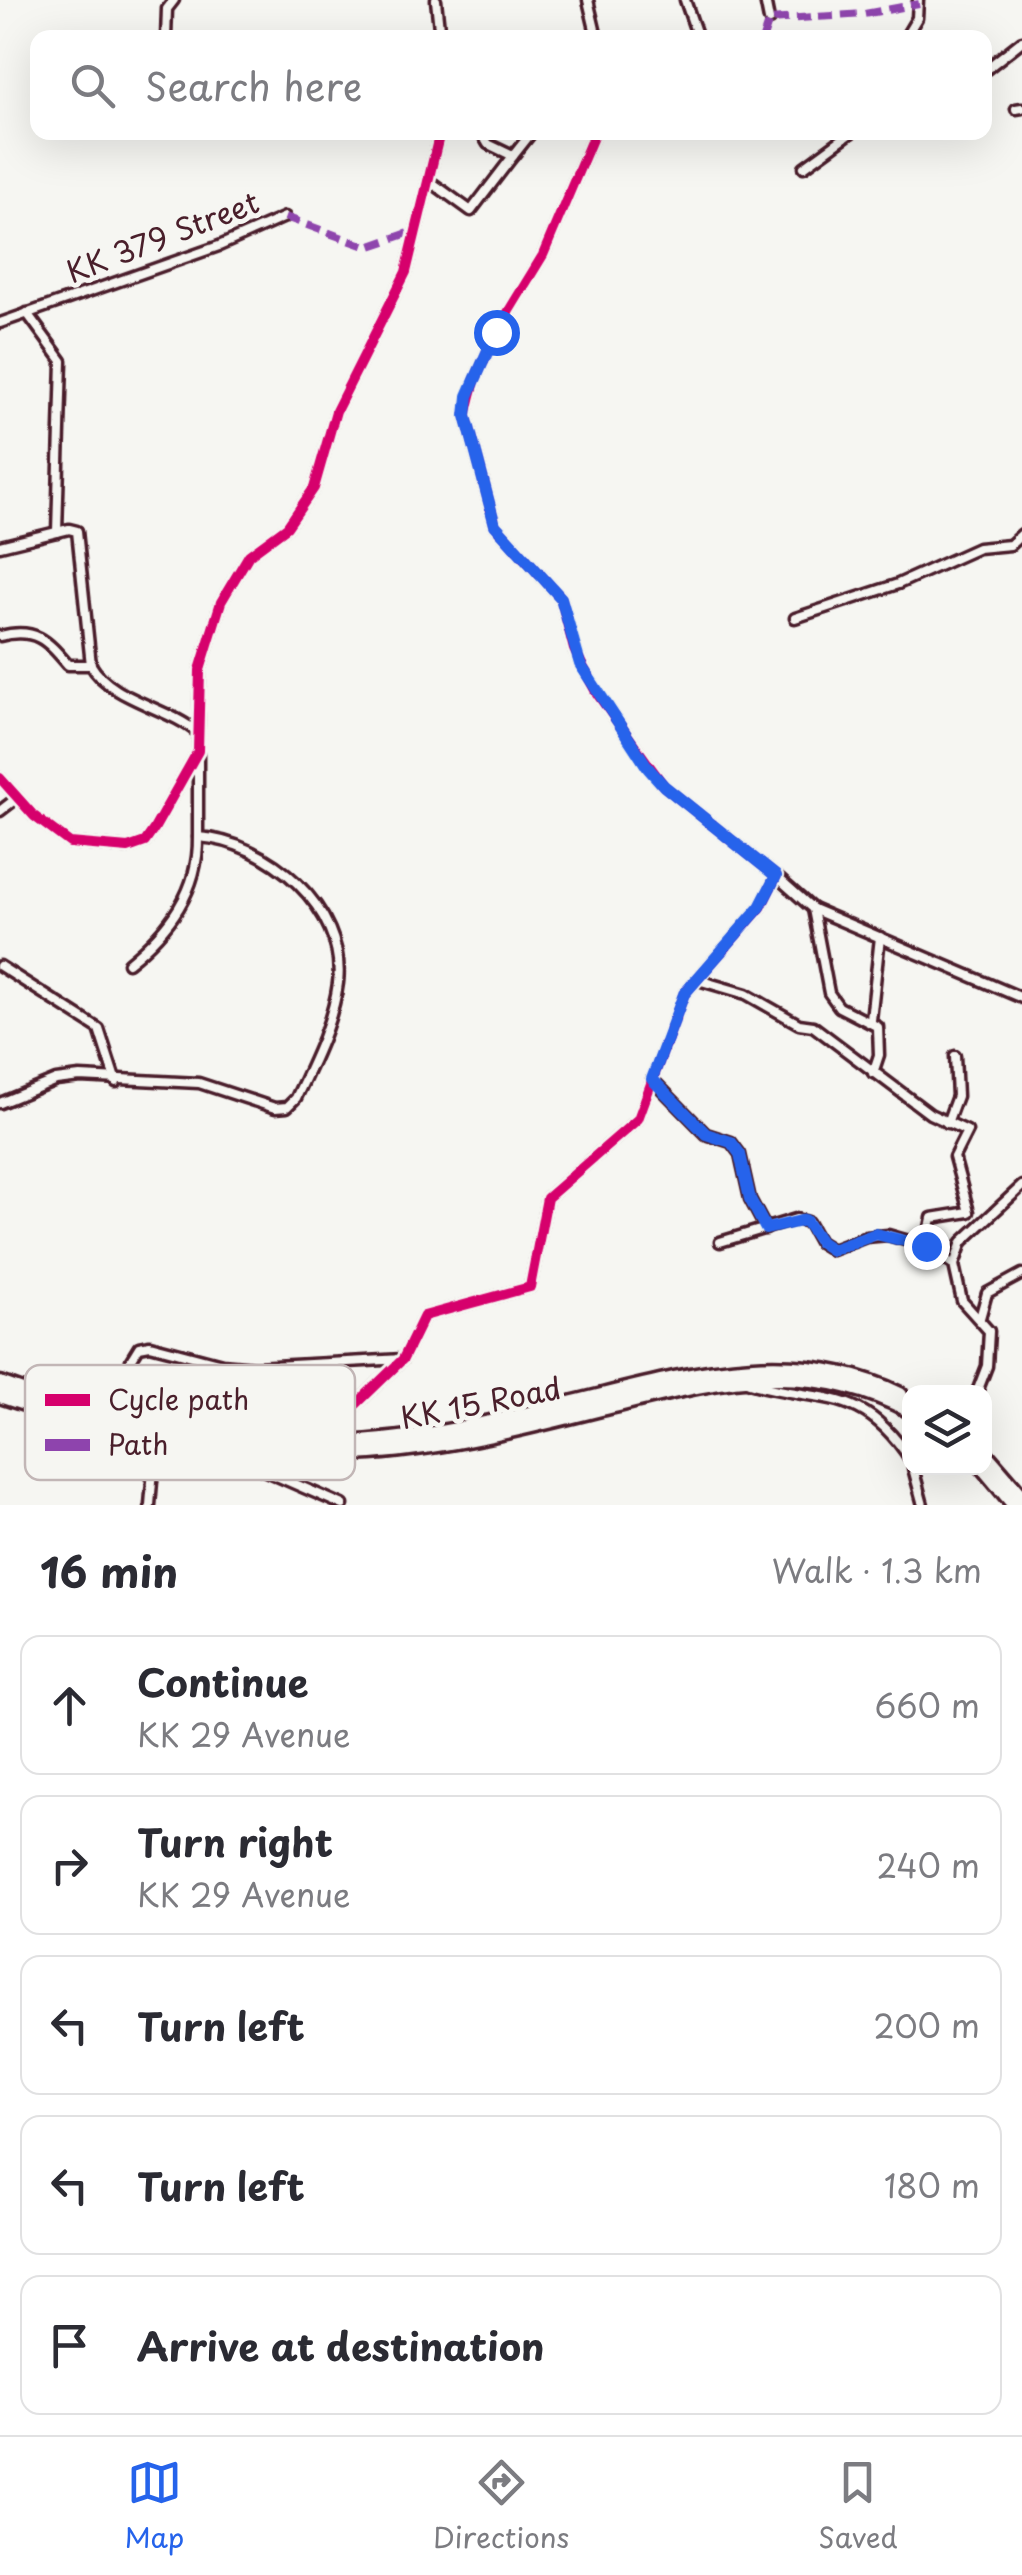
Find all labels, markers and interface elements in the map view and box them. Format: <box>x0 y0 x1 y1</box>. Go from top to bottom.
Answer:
search box <box>30 30 992 140</box>
text: Search here <box>145 57 362 114</box>
icon: search <box>65 58 120 113</box>
street label: KK 379 Street <box>59 178 265 293</box>
route start <box>474 310 520 356</box>
route end <box>904 1224 950 1270</box>
street label: KK 15 Road <box>396 1364 565 1439</box>
legend <box>25 1365 355 1480</box>
text: Cycle path <box>108 1377 249 1420</box>
map controls <box>902 1385 992 1475</box>
button: layers <box>902 1385 992 1475</box>
text: Path <box>108 1422 168 1465</box>
text: 16 min <box>40 1539 178 1602</box>
text: Walk · 1.3 km <box>772 1546 982 1594</box>
text: Continue <box>137 1653 308 1710</box>
icon: ahead <box>42 1678 97 1733</box>
text: 660 m <box>874 1681 980 1729</box>
text: KK 29 Avenue <box>137 1710 350 1758</box>
text: Turn right <box>137 1813 333 1870</box>
icon: right <box>42 1838 97 1893</box>
text: 240 m <box>877 1841 980 1889</box>
text: KK 29 Avenue <box>137 1870 350 1918</box>
text: Turn left <box>137 1997 305 2054</box>
icon: left <box>42 1998 97 2053</box>
text: 200 m <box>873 2001 980 2049</box>
text: Turn left <box>137 2157 305 2214</box>
icon: left <box>42 2158 97 2213</box>
text: 180 m <box>884 2161 980 2209</box>
text: Arrive at destination <box>137 2317 545 2374</box>
icon: arrive <box>42 2318 97 2373</box>
tab: Map <box>124 2455 184 2558</box>
tab: Directions <box>433 2455 569 2558</box>
tab: Saved <box>818 2455 898 2558</box>

